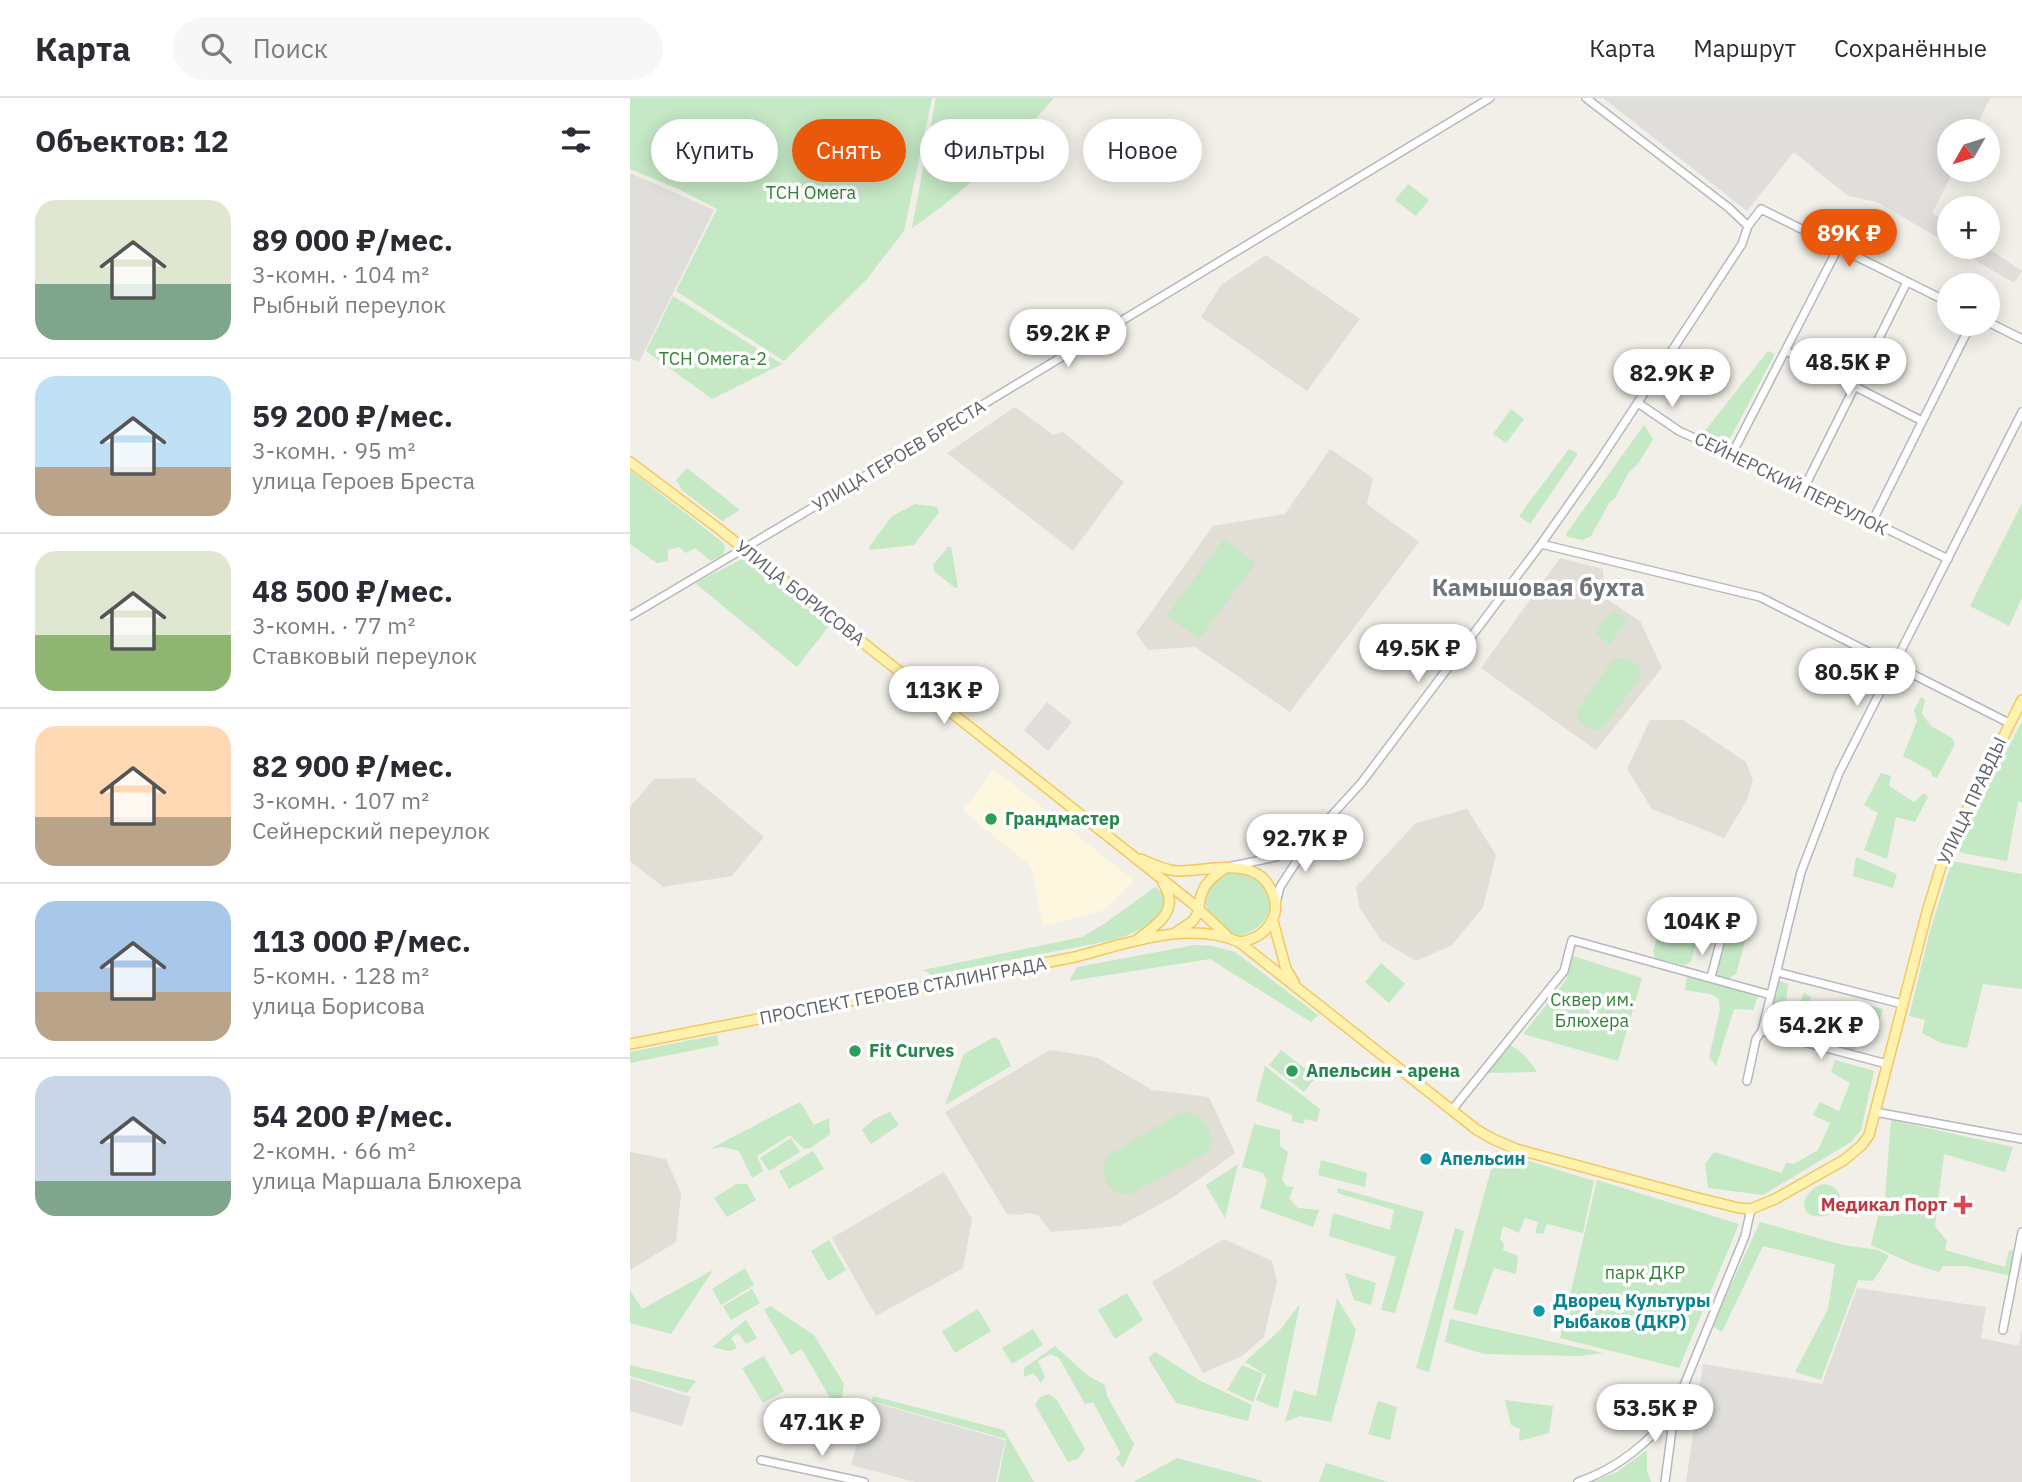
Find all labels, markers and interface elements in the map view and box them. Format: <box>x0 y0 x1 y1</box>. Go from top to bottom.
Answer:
search box <box>173 17 663 80</box>
text: Карта <box>35 27 131 70</box>
icon: search <box>197 29 235 67</box>
text: Поиск <box>253 31 328 65</box>
text: Карта <box>1589 32 1655 64</box>
text: Маршрут <box>1693 32 1796 64</box>
text: Сохранённые <box>1834 32 1987 64</box>
chip: Купить <box>651 119 778 182</box>
chip: Снять <box>792 119 906 182</box>
chip: Фильтры <box>920 119 1069 182</box>
chip: Новое <box>1083 119 1202 182</box>
north arrow <box>1937 119 2000 182</box>
map controls <box>1937 119 2000 336</box>
text: Объектов: 12 <box>35 121 229 160</box>
icon: filters <box>557 121 595 159</box>
park label: ТСН Омега <box>766 181 857 204</box>
button: + <box>1937 196 2000 259</box>
pin: 89K ₽ <box>1800 209 1898 269</box>
text: 89K ₽ <box>1817 217 1881 247</box>
text: 89 000 ₽/мес. <box>252 220 453 259</box>
icon: home <box>91 228 175 312</box>
text: 3-комн. · 104 m² <box>252 259 429 289</box>
button: − <box>1937 273 2000 336</box>
text: Рыбный переулок <box>252 289 446 319</box>
pin: 59.2K ₽ <box>1003 310 1133 369</box>
text: 59.2K ₽ <box>1025 317 1111 347</box>
pin: 48.5K ₽ <box>1783 338 1913 398</box>
text: 48.5K ₽ <box>1805 346 1891 376</box>
park label: ТСН Омега-2 <box>659 347 767 370</box>
pin: 82.9K ₽ <box>1607 350 1737 409</box>
text: 82.9K ₽ <box>1629 357 1715 387</box>
street label: УЛИЦА ГЕРОЕВ БРЕСТА <box>808 394 990 516</box>
text: 59 200 ₽/мес. <box>252 396 453 435</box>
icon: home <box>91 404 175 488</box>
street label: СЕЙНЕРСКИЙ ПЕРЕУЛОК <box>1691 427 1892 540</box>
text: 3-комн. · 95 m² <box>252 435 415 465</box>
text: улица Героев Бреста <box>252 465 475 495</box>
street label: УЛИЦА БОРИСОВА <box>731 535 870 651</box>
text: 48 500 ₽/мес. <box>252 571 453 610</box>
district label: Камышовая бухта <box>1432 571 1644 603</box>
icon: home <box>91 579 175 663</box>
text: 3-комн. · 77 m² <box>252 610 415 640</box>
pin: 49.5K ₽ <box>1353 624 1483 684</box>
text: 49.5K ₽ <box>1375 632 1461 662</box>
text: Ставковый переулок <box>252 640 477 670</box>
pin: 80.5K ₽ <box>1792 648 1922 708</box>
text: 80.5K ₽ <box>1814 656 1900 686</box>
pin: 113K ₽ <box>887 666 1001 726</box>
text: 113K ₽ <box>905 674 983 704</box>
street label: УЛИЦА ПРАВДЫ <box>1932 733 2011 868</box>
text: 82 900 ₽/мес. <box>252 746 453 785</box>
icon: home <box>91 754 175 838</box>
text: 3-комн. · 107 m² <box>252 785 429 815</box>
place label: Грандмастер <box>1005 807 1120 830</box>
marker: Грандмастер <box>983 811 999 827</box>
pin: 92.7K ₽ <box>1240 814 1370 874</box>
text: Сейнерский переулок <box>252 815 490 845</box>
text: 92.7K ₽ <box>1262 822 1348 852</box>
pin: 104K ₽ <box>1645 898 1759 957</box>
text: 104K ₽ <box>1663 905 1741 935</box>
text: 113 000 ₽/мес. <box>252 921 471 960</box>
icon: home <box>91 929 175 1013</box>
street label: ПРОСПЕКТ ГЕРОЕВ СТАЛИНГРАДА <box>758 951 1049 1030</box>
text: 5-комн. · 128 m² <box>252 960 429 990</box>
park label: Сквер им. Блюхера <box>1550 988 1634 1032</box>
text: улица Борисова <box>252 990 425 1020</box>
pin: 54.2K ₽ <box>1756 1002 1886 1061</box>
text: 54.2K ₽ <box>1778 1009 1864 1039</box>
place label: Fit Curves <box>869 1039 954 1062</box>
marker: Fit Curves <box>847 1043 863 1059</box>
place label: Апельсин - арена <box>1306 1059 1460 1082</box>
marker: Апельсин - арена <box>1284 1063 1300 1079</box>
text: 54 200 ₽/мес. <box>252 1096 453 1135</box>
icon: home <box>91 1104 175 1188</box>
text: 2-комн. · 66 m² <box>252 1135 415 1165</box>
place label: Апельсин <box>1440 1147 1526 1170</box>
marker: Апельсин <box>1418 1151 1434 1167</box>
text: улица Маршала Блюхера <box>252 1165 522 1195</box>
place label: Медикал Порт <box>1821 1193 1947 1216</box>
marker: Медикал Порт <box>1953 1195 1973 1215</box>
park label: парк ДКР <box>1605 1261 1685 1284</box>
place label: Дворец Культуры Рыбаков (ДКР) <box>1553 1289 1711 1333</box>
marker: Дворец Культуры Рыбаков (ДКР) <box>1531 1303 1547 1319</box>
pin: 53.5K ₽ <box>1590 1384 1720 1444</box>
text: 53.5K ₽ <box>1612 1392 1698 1422</box>
pin: 47.1K ₽ <box>757 1398 887 1458</box>
text: 47.1K ₽ <box>779 1406 865 1436</box>

